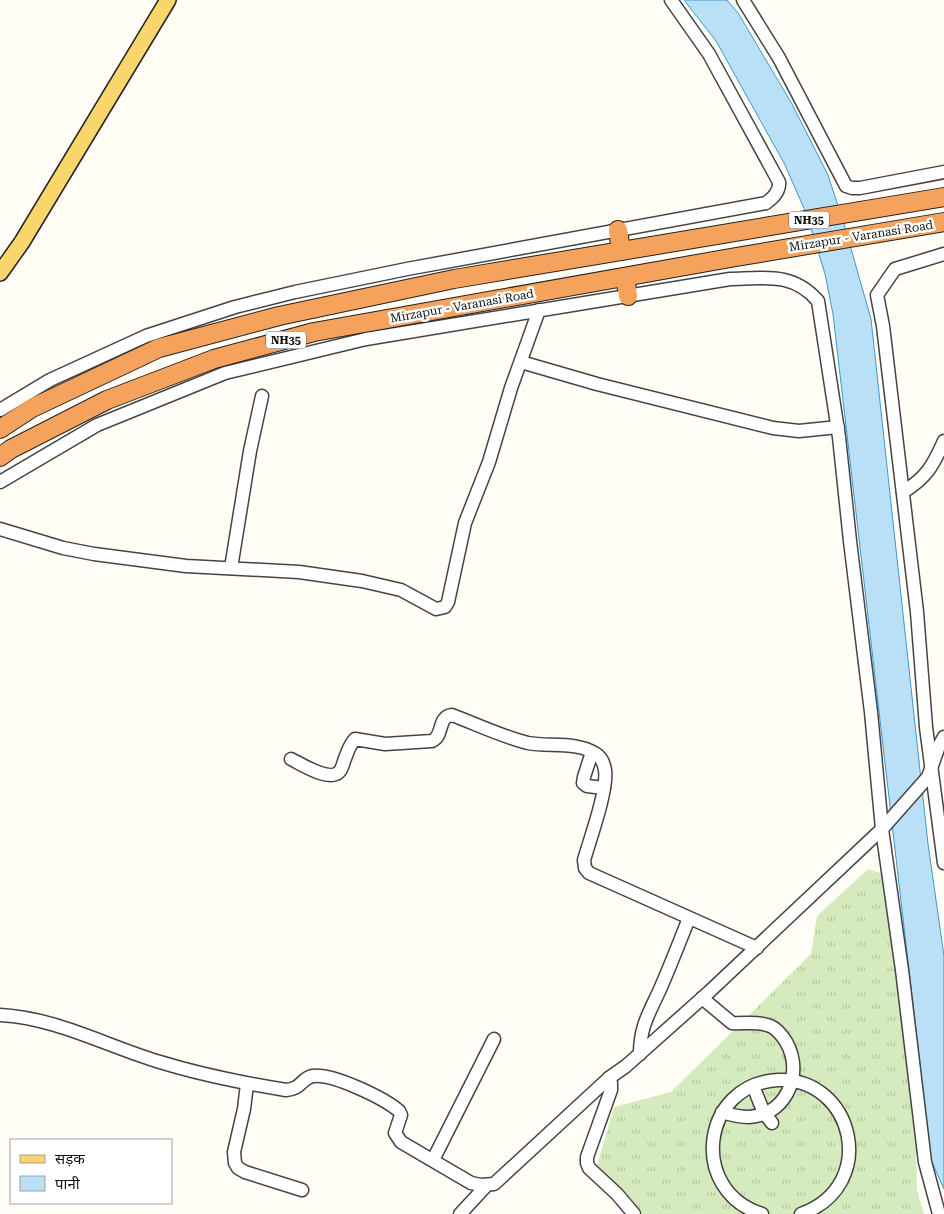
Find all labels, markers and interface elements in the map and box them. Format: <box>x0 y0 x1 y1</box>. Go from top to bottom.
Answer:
road number: NH35 <box>789 212 829 228</box>
street label: Mirzapur - Varanasi Road <box>788 218 934 254</box>
street label: Mirzapur - Varanasi Road <box>389 286 535 326</box>
road number: NH35 <box>266 332 306 348</box>
legend <box>10 1139 172 1204</box>
text: सड़क <box>55 1150 85 1168</box>
text: पानी <box>55 1175 81 1193</box>

